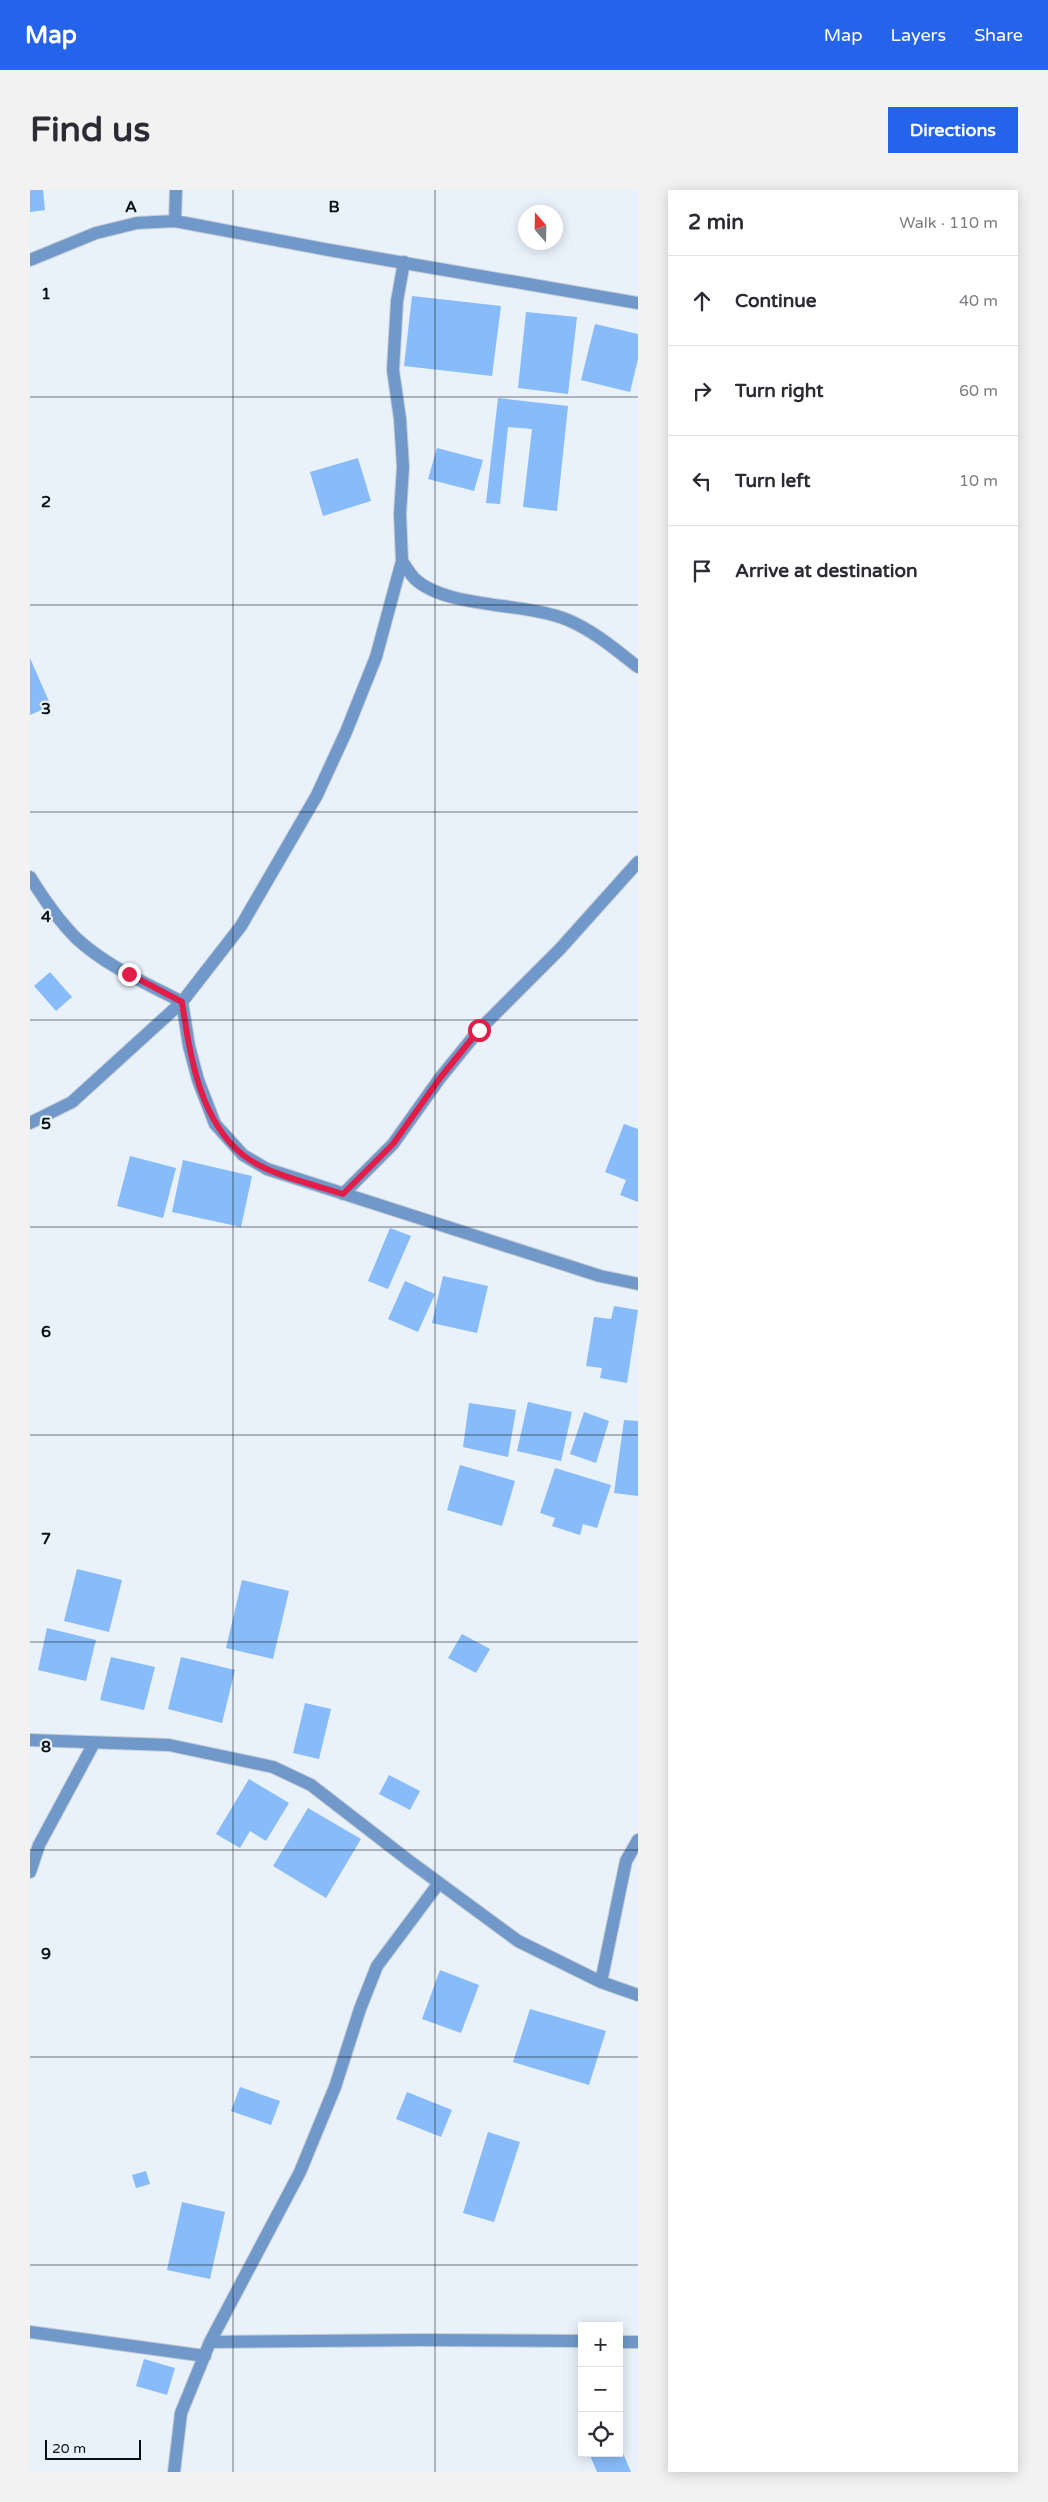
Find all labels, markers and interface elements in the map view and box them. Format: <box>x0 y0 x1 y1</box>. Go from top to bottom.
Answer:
text: Map <box>25 21 77 50</box>
text: Map <box>824 24 863 46</box>
text: Layers <box>891 24 946 46</box>
text: Share <box>974 24 1023 46</box>
button: Directions <box>888 107 1018 153</box>
text: Find us <box>30 109 150 151</box>
text: A <box>125 197 137 217</box>
text: B <box>328 197 340 217</box>
north arrow <box>518 205 563 250</box>
text: 2 min <box>688 210 744 235</box>
text: Walk · 110 m <box>899 213 998 233</box>
text: 1 <box>41 284 51 304</box>
icon: ahead <box>688 287 716 315</box>
text: Continue <box>735 290 817 312</box>
text: 40 m <box>959 291 998 311</box>
icon: right <box>688 377 716 405</box>
text: Turn right <box>735 380 823 402</box>
text: 60 m <box>959 381 998 401</box>
icon: left <box>688 467 716 495</box>
text: Turn left <box>735 470 811 492</box>
text: 10 m <box>959 471 998 491</box>
text: 2 <box>41 492 51 512</box>
icon: arrive <box>688 557 716 585</box>
text: Arrive at destination <box>735 560 918 582</box>
text: 3 <box>41 699 51 719</box>
text: 4 <box>41 907 51 927</box>
route end <box>118 963 141 986</box>
route start <box>468 1019 491 1042</box>
text: 5 <box>41 1114 51 1134</box>
text: 6 <box>41 1322 51 1342</box>
text: 7 <box>41 1529 51 1549</box>
text: 8 <box>41 1737 51 1757</box>
text: 9 <box>41 1944 51 1964</box>
map controls <box>578 2322 623 2457</box>
button: + <box>578 2322 623 2367</box>
button: − <box>578 2367 623 2412</box>
button: locate <box>578 2412 623 2457</box>
scale bar <box>45 2437 141 2460</box>
text: 20 m <box>52 2440 86 2457</box>

